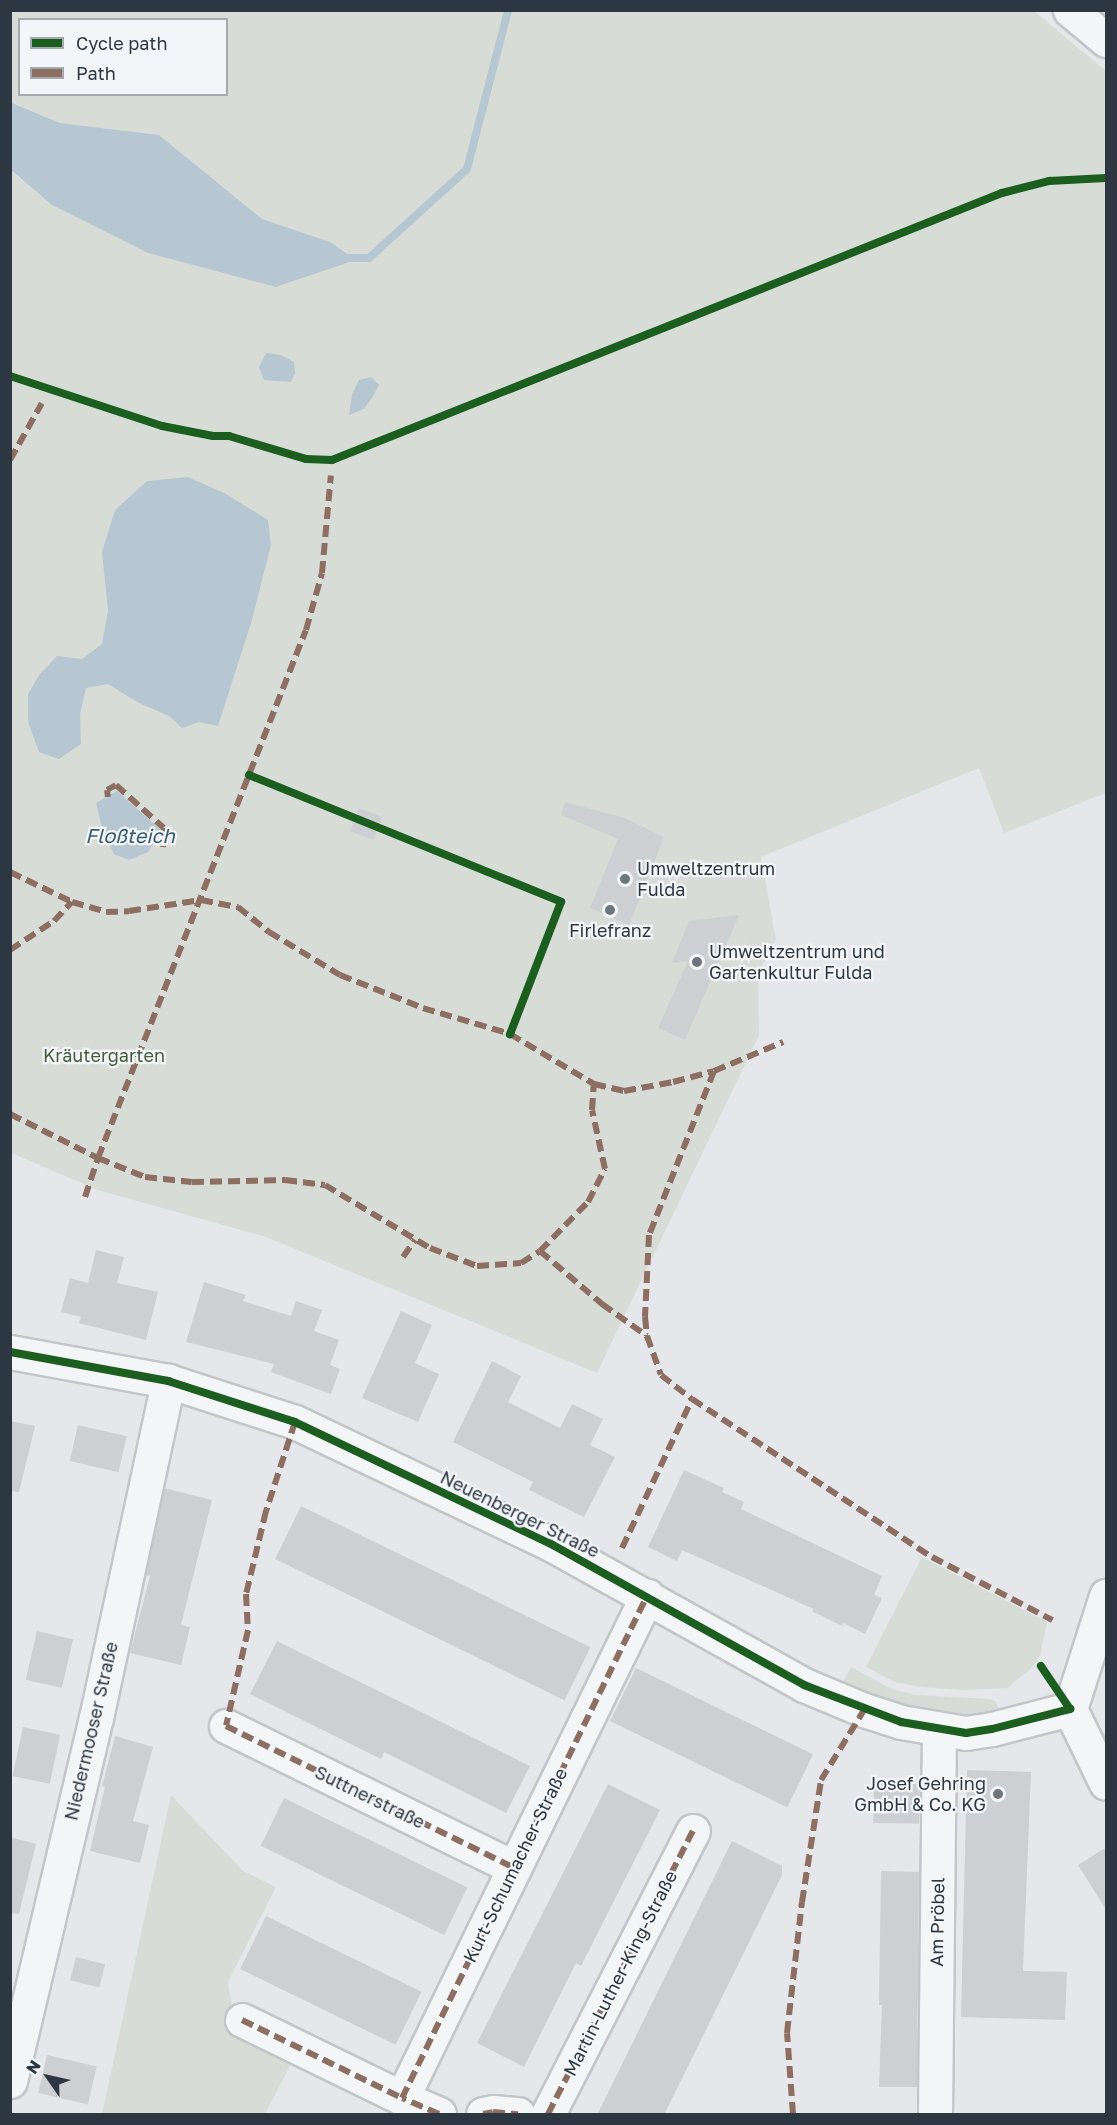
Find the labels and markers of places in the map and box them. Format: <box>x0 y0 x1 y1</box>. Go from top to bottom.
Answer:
place label: Umweltzentrum Fulda <box>637 858 775 900</box>
marker: Umweltzentrum Fulda <box>618 872 632 886</box>
marker: Firlefranz <box>603 903 617 917</box>
place label: Firlefranz <box>569 919 651 941</box>
place label: Umweltzentrum und Gartenkultur Fulda <box>709 941 885 984</box>
marker: Umweltzentrum und Gartenkultur Fulda <box>690 955 704 969</box>
place label: Josef Gehring GmbH & Co. KG <box>854 1773 986 1816</box>
marker: Josef Gehring GmbH & Co. KG <box>991 1787 1005 1801</box>

